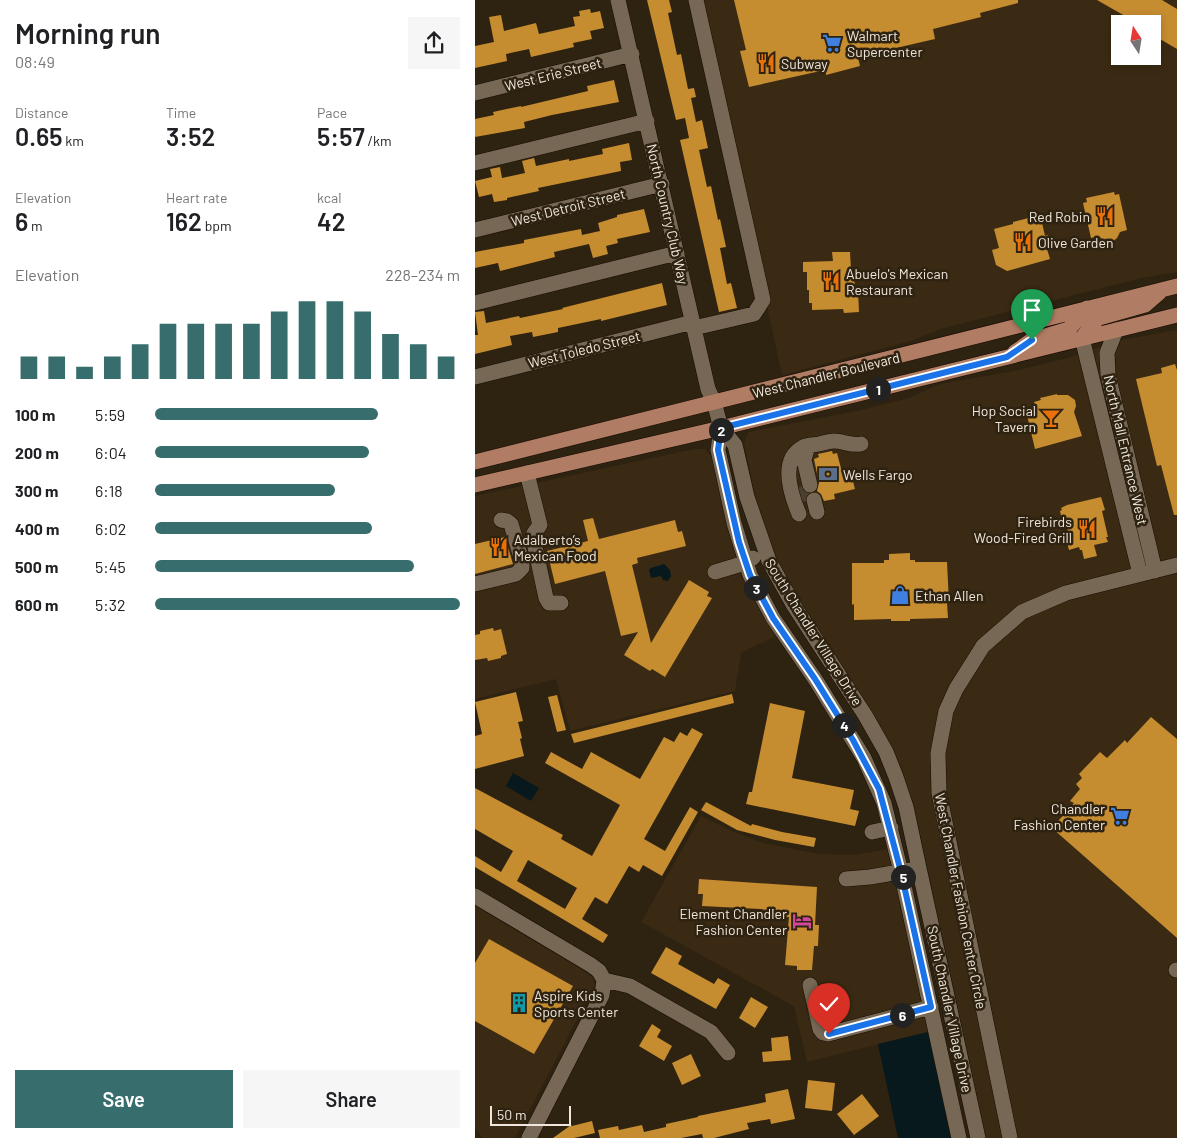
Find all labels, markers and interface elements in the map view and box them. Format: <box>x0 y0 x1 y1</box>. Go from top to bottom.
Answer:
north arrow <box>1111 15 1161 65</box>
map controls <box>1111 15 1161 65</box>
text: Morning run <box>15 16 161 50</box>
button: share <box>408 17 460 69</box>
place label: Walmart Supercenter <box>847 27 923 60</box>
supermarket icon: Walmart Supercenter <box>821 32 843 54</box>
text: 08:49 <box>15 52 55 71</box>
restaurant icon: Subway <box>755 52 777 74</box>
street label: West Erie Street <box>503 54 603 94</box>
place label: Subway <box>781 55 828 72</box>
text: Distance <box>15 104 68 121</box>
text: Time <box>166 104 196 121</box>
text: Pace <box>317 104 347 121</box>
text: 0.65 <box>15 121 63 151</box>
text: 3:52 <box>166 121 215 151</box>
text: 5:57 <box>317 121 365 151</box>
text: km <box>63 132 84 149</box>
text: /km <box>365 132 392 149</box>
street label: North Country Club Way <box>644 142 693 286</box>
street label: West Detroit Street <box>509 185 627 229</box>
text: Elevation <box>15 189 71 206</box>
text: Heart rate <box>166 189 227 206</box>
text: kcal <box>317 189 341 206</box>
restaurant icon: Red Robin <box>1094 205 1116 227</box>
text: 6 <box>15 206 28 236</box>
text: 162 <box>166 206 202 236</box>
text: 42 <box>317 206 345 236</box>
place label: Red Robin <box>1029 208 1090 225</box>
text: m <box>28 217 43 234</box>
text: bpm <box>202 217 232 234</box>
restaurant icon: Olive Garden <box>1012 231 1034 253</box>
place label: Olive Garden <box>1038 234 1114 251</box>
text: Elevation <box>15 265 79 284</box>
text: 228–234 m <box>385 265 460 284</box>
place label: Abuelo's Mexican Restaurant <box>846 265 948 298</box>
restaurant icon: Abuelo's Mexican Restaurant <box>820 270 842 292</box>
pin <box>1011 289 1053 340</box>
icon: arrive <box>1018 296 1046 324</box>
street label: West Toledo Street <box>526 327 642 371</box>
street label: West Chandler Boulevard <box>751 348 901 402</box>
street label: North Mall Entrance West <box>1100 373 1152 527</box>
pin: 1 <box>865 376 891 402</box>
text: 1 <box>876 381 881 398</box>
place label: Hop Social Tavern <box>972 402 1036 435</box>
text: 100 m <box>15 405 55 424</box>
text: 5:59 <box>95 405 125 424</box>
bar icon: Hop Social Tavern <box>1040 407 1062 429</box>
pin: 2 <box>709 418 733 442</box>
text: 2 <box>718 422 725 439</box>
text: 200 m <box>15 443 59 462</box>
text: 6:04 <box>95 443 127 462</box>
bank icon: Wells Fargo <box>817 463 839 485</box>
place label: Wells Fargo <box>843 466 913 483</box>
text: 300 m <box>15 481 58 500</box>
text: 6:18 <box>95 481 123 500</box>
place label: Firebirds Wood-Fired Grill <box>974 513 1072 546</box>
restaurant icon: Firebirds Wood-Fired Grill <box>1076 518 1098 540</box>
text: 400 m <box>15 519 59 538</box>
text: 6:02 <box>95 519 126 538</box>
place label: Adalberto’s Mexican Food <box>514 531 597 564</box>
restaurant icon: Adalberto’s Mexican Food <box>488 536 510 558</box>
street label: South Chandler Village Drive <box>762 555 866 709</box>
text: 500 m <box>15 557 58 576</box>
text: 5:45 <box>95 557 126 576</box>
pin: 3 <box>743 576 769 600</box>
text: 3 <box>753 580 760 597</box>
shop icon: Ethan Allen <box>889 584 911 606</box>
place label: Ethan Allen <box>915 587 984 604</box>
text: 600 m <box>15 595 58 614</box>
text: 5:32 <box>95 595 125 614</box>
pin: 4 <box>831 712 857 738</box>
text: 4 <box>840 717 849 734</box>
street label: West Chandler Fashion Center Circle <box>932 792 990 1010</box>
place label: Chandler Fashion Center <box>1014 800 1105 833</box>
supermarket icon: Chandler Fashion Center <box>1109 805 1131 827</box>
pin: 5 <box>891 864 915 890</box>
text: 5 <box>900 869 907 886</box>
place label: Element Chandler Fashion Center <box>679 905 787 938</box>
hotel icon: Element Chandler Fashion Center <box>791 910 813 932</box>
street label: South Chandler Village Drive <box>924 924 976 1094</box>
pin <box>808 983 850 1034</box>
place label: Aspire Kids Sports Center <box>534 987 618 1020</box>
icon: check <box>815 990 843 1018</box>
building icon: Aspire Kids Sports Center <box>508 992 530 1014</box>
pin: 6 <box>889 1002 915 1028</box>
text: 6 <box>899 1007 906 1024</box>
button: Save <box>15 1070 233 1128</box>
button: Share <box>243 1070 460 1128</box>
scale bar <box>490 1103 571 1126</box>
text: 50 m <box>497 1106 526 1123</box>

